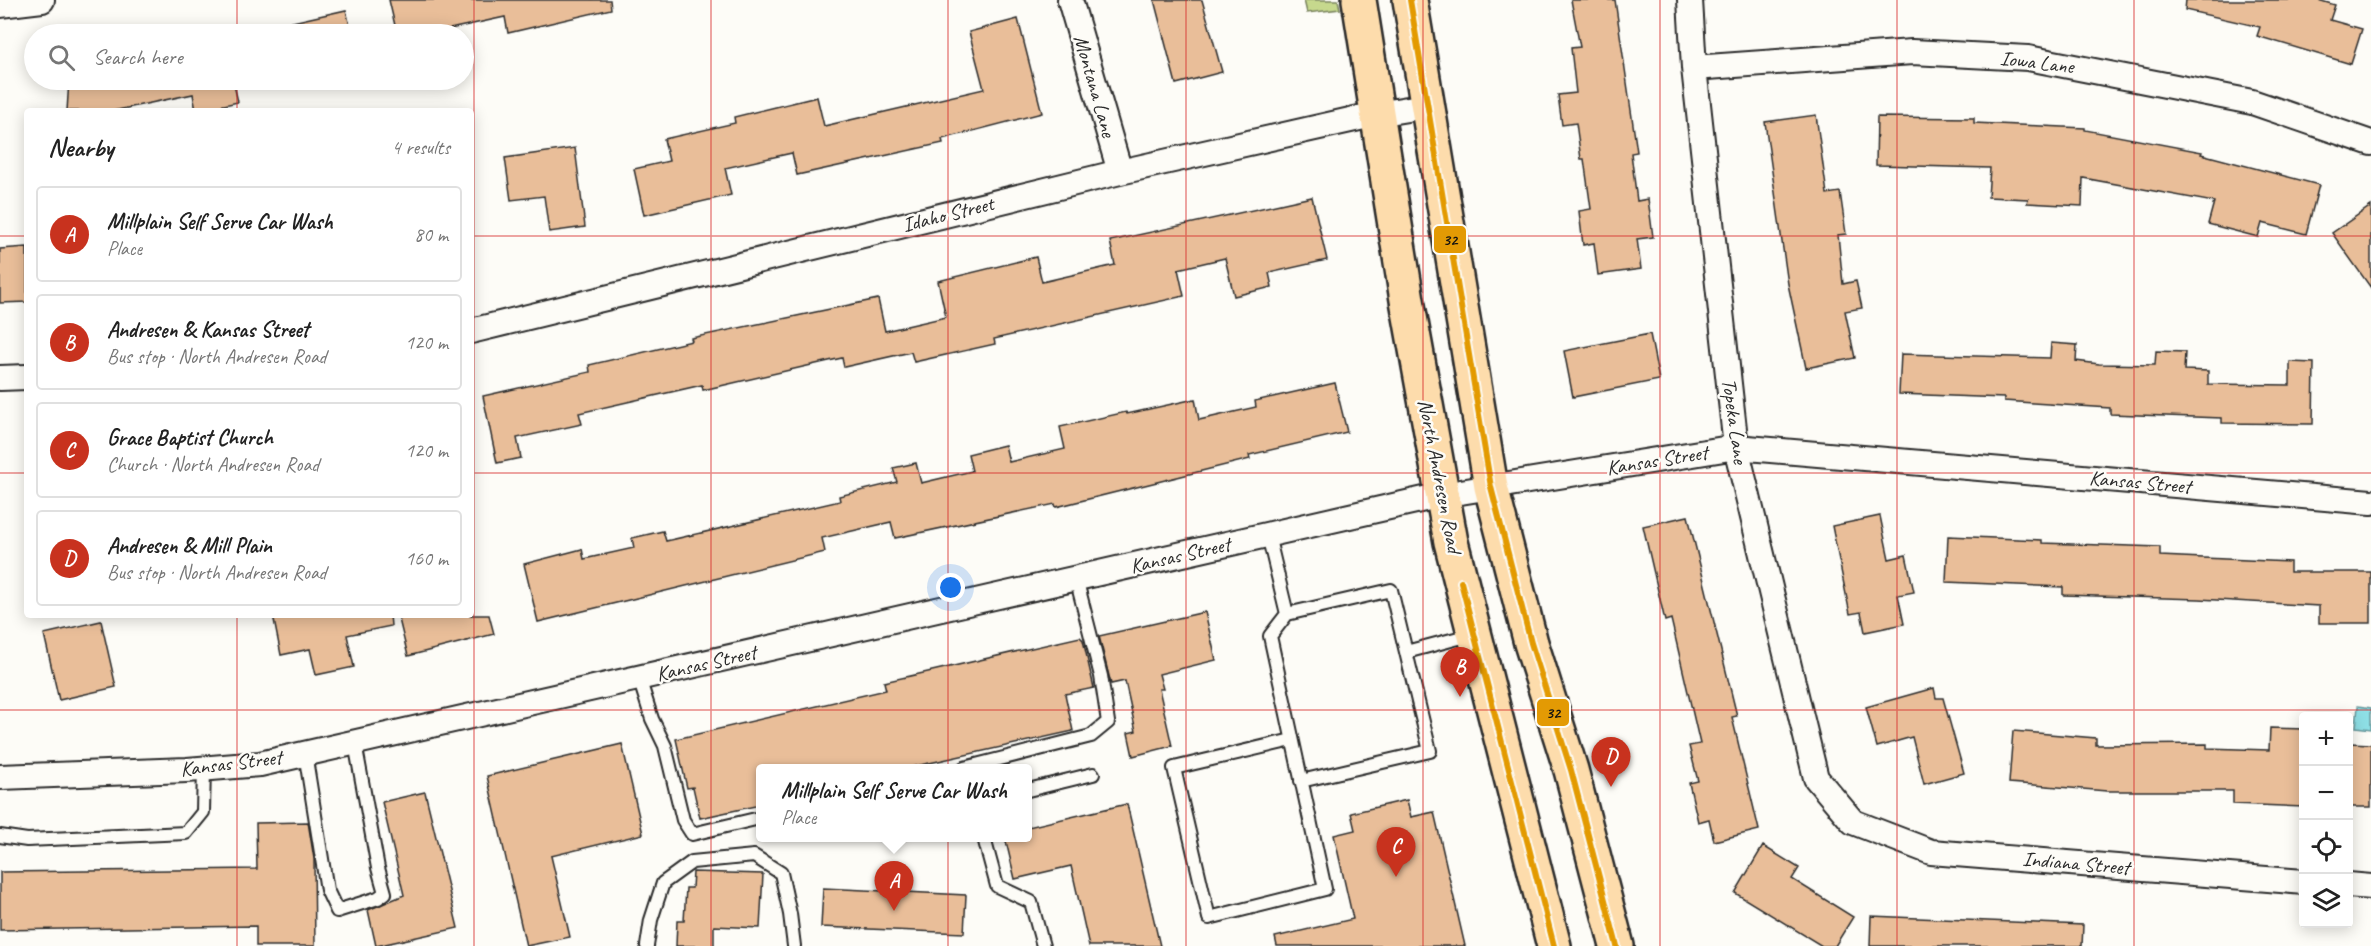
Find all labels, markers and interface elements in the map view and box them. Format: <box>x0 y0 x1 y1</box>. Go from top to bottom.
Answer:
search box <box>24 24 474 90</box>
street label: Montana Lane <box>1068 32 1122 141</box>
icon: search <box>45 41 78 74</box>
text: Search here <box>93 43 183 71</box>
street label: Iowa Lane <box>1999 45 2077 80</box>
text: Nearby <box>48 131 113 164</box>
text: 4 results <box>391 135 450 160</box>
street label: Idaho Street <box>900 190 998 238</box>
text: Millplain Self Serve Car Wash <box>107 208 333 236</box>
text: A <box>64 222 75 247</box>
text: 80 m <box>414 222 448 247</box>
line badge: 32 <box>1433 225 1467 254</box>
text: 32 <box>1443 230 1459 250</box>
text: Place <box>107 236 142 261</box>
text: Andresen & Kansas Street <box>107 316 309 344</box>
text: B <box>64 330 75 355</box>
text: 120 m <box>405 330 448 355</box>
text: Bus stop · North Andresen Road <box>107 344 326 369</box>
street label: Topeka Lane <box>1716 377 1754 466</box>
street label: North Andresen Road <box>1412 397 1468 558</box>
text: Grace Baptist Church <box>107 424 273 452</box>
text: C <box>65 438 74 463</box>
text: 120 m <box>405 438 448 463</box>
street label: Kansas Street <box>1605 439 1712 481</box>
text: Church · North Andresen Road <box>107 452 319 477</box>
street label: Kansas Street <box>2088 465 2195 500</box>
street label: Kansas Street <box>1127 530 1235 579</box>
text: Andresen & Mill Plain <box>107 532 272 560</box>
text: D <box>64 546 75 571</box>
text: 160 m <box>405 546 448 571</box>
text: Bus stop · North Andresen Road <box>107 560 326 585</box>
your location <box>936 573 965 602</box>
street label: Kansas Street <box>653 638 761 687</box>
pin: B <box>1440 648 1480 697</box>
line badge: 32 <box>1536 698 1570 727</box>
text: 32 <box>1546 703 1562 723</box>
map controls <box>2299 712 2353 928</box>
button: + <box>2299 712 2353 766</box>
pin: D <box>1592 738 1630 787</box>
street label: Kansas Street <box>179 744 286 782</box>
popup <box>756 764 1032 842</box>
button: − <box>2299 766 2353 820</box>
text: Millplain Self Serve Car Wash <box>781 777 1007 805</box>
text: Place <box>781 805 816 830</box>
button: locate <box>2299 820 2353 874</box>
pin: C <box>1376 828 1416 877</box>
street label: Indiana Street <box>2022 845 2134 881</box>
pin: A <box>874 862 914 911</box>
button: layers <box>2299 874 2353 928</box>

